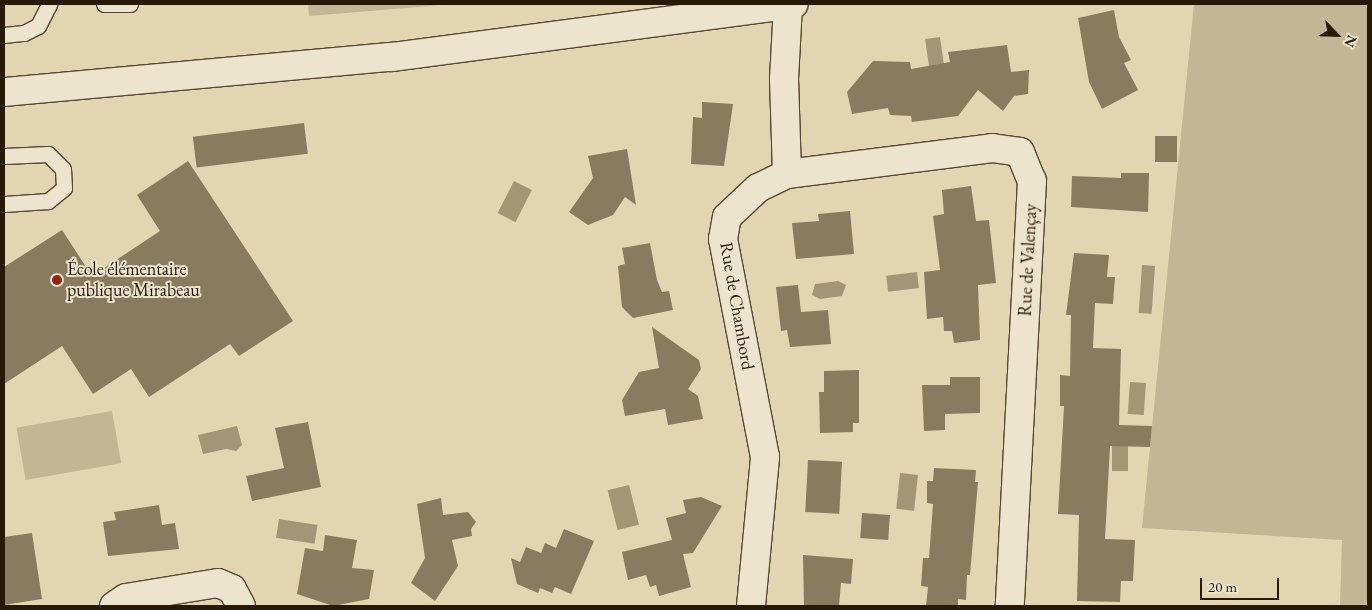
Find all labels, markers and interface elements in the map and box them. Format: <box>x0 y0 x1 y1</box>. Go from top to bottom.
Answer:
north arrow <box>1312 10 1362 60</box>
text: N <box>1340 32 1361 50</box>
street label: Rue de Valençay <box>1014 203 1042 317</box>
street label: Rue de Chambord <box>715 241 759 371</box>
place label: École élémentaire publique Mirabeau <box>67 259 200 302</box>
marker: École élémentaire publique Mirabeau <box>51 274 63 286</box>
scale bar <box>1202 568 1281 600</box>
text: 20 m <box>1208 577 1237 596</box>

